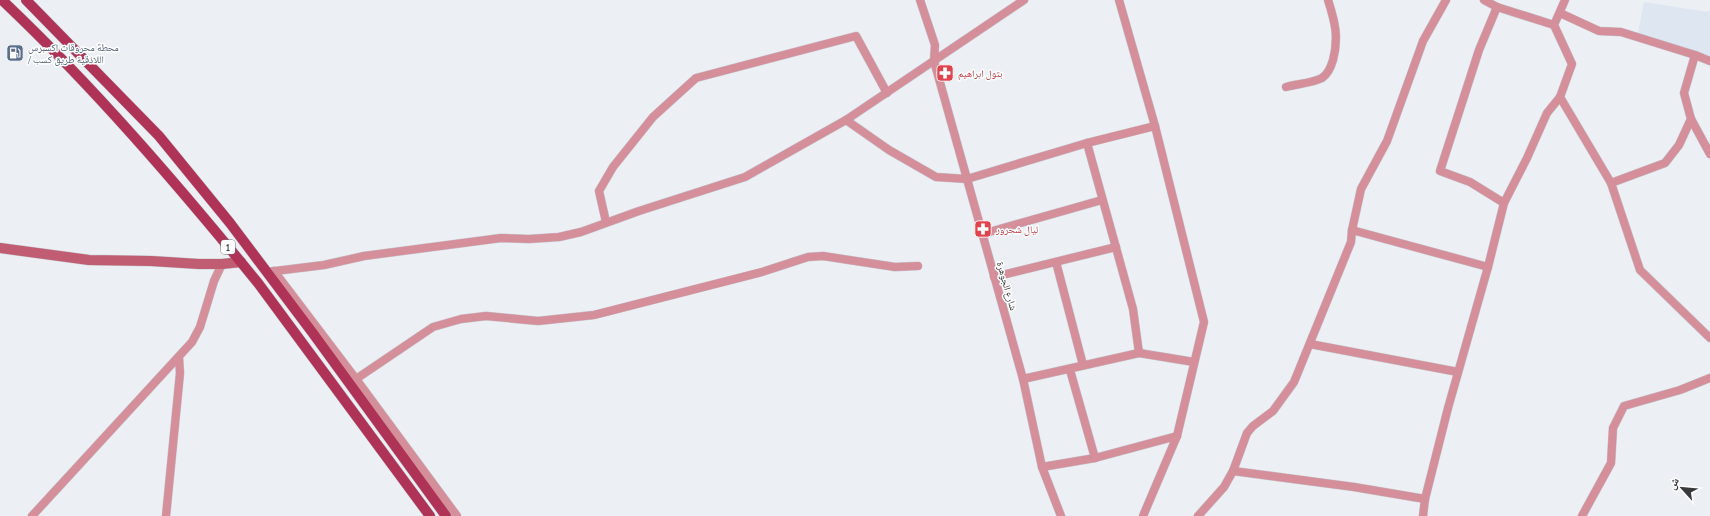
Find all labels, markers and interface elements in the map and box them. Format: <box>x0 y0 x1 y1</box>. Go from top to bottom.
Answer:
place label: محطة محروقات اكسبرس / اللاذقية طريق كسب <box>27 41 119 66</box>
fuel station icon: محطة محروقات اكسبرس / اللاذقية طريق كسب <box>5 43 25 63</box>
pharmacy icon: بتول ابراهيم <box>935 63 955 83</box>
place label: بتول ابراهيم <box>958 67 1003 81</box>
pharmacy icon: ليال شحرور <box>973 219 993 239</box>
place label: ليال شحرور <box>995 223 1038 236</box>
road number: 1 <box>221 240 235 254</box>
street label: شارع الجوهرة <box>994 260 1020 312</box>
north arrow <box>1662 468 1702 508</box>
text: ش <box>1664 475 1683 492</box>

